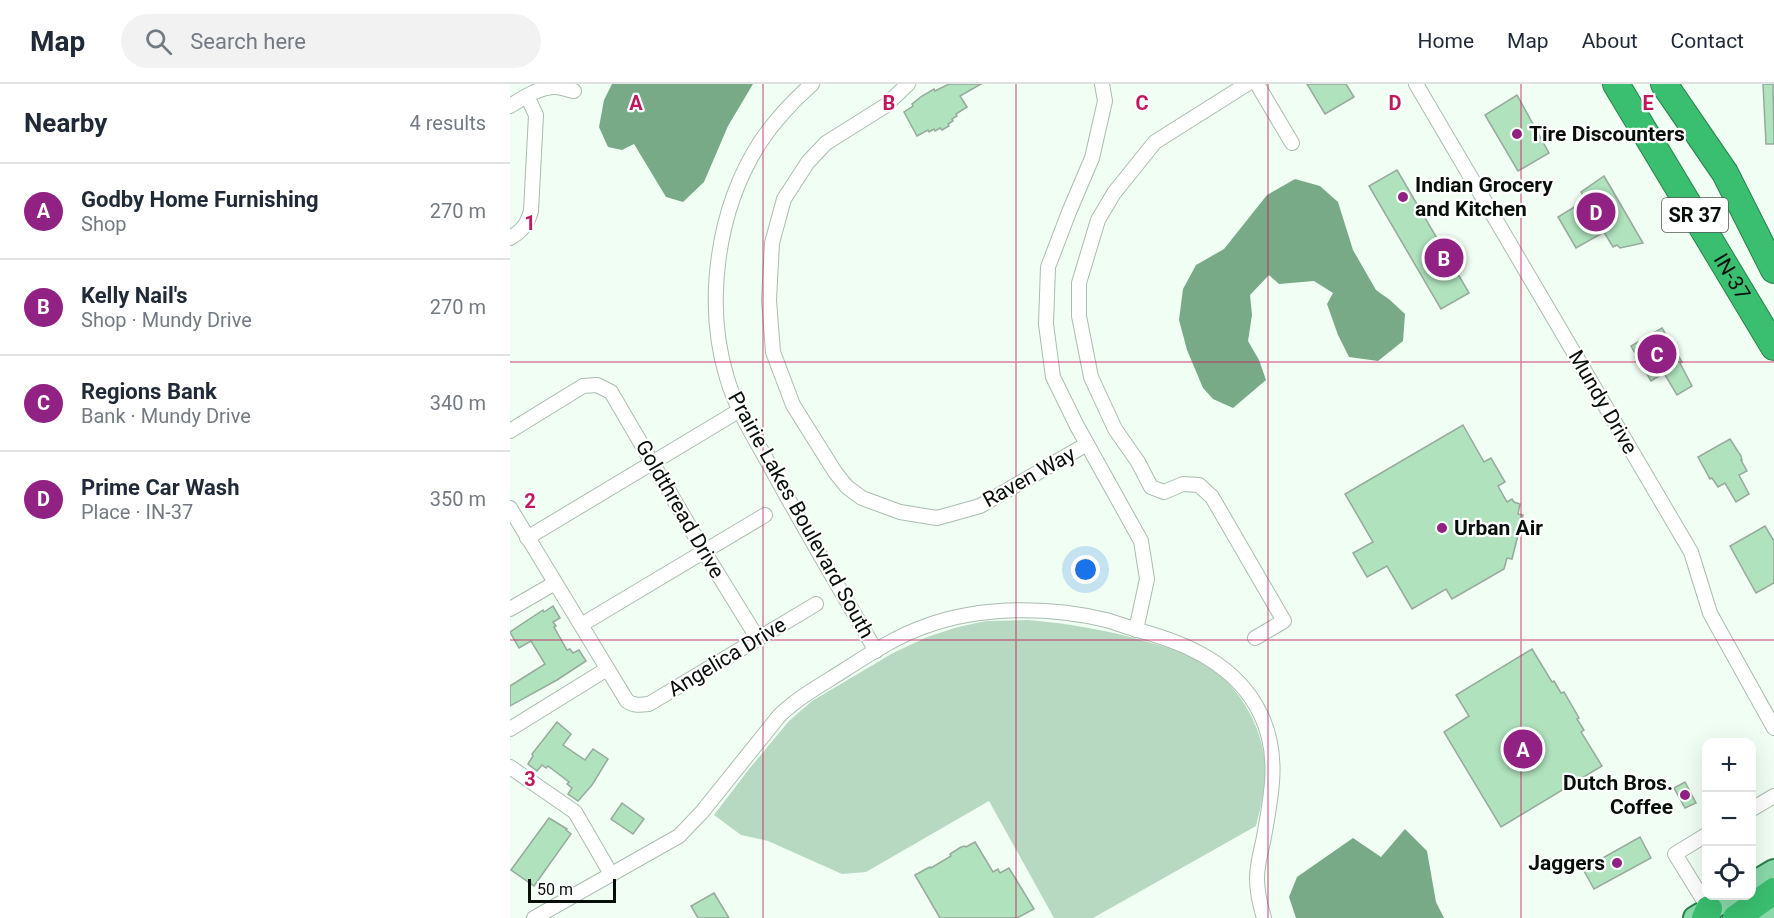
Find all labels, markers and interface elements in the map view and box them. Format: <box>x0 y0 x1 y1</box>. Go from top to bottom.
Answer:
search box <box>121 14 541 68</box>
text: Map <box>30 25 85 58</box>
icon: search <box>142 25 175 58</box>
text: Search here <box>190 29 306 54</box>
text: Home <box>1418 29 1474 53</box>
text: Map <box>1507 29 1549 53</box>
text: About <box>1582 29 1638 53</box>
text: Contact <box>1671 29 1744 53</box>
text: A <box>629 91 643 115</box>
text: B <box>883 91 895 115</box>
text: C <box>1135 91 1149 115</box>
text: D <box>1389 91 1402 115</box>
text: E <box>1642 91 1654 115</box>
text: Nearby <box>24 108 107 138</box>
text: 4 results <box>410 111 486 135</box>
place label: Tire Discounters <box>1529 122 1685 146</box>
marker: Tire Discounters <box>1510 127 1524 141</box>
place label: Indian Grocery and Kitchen <box>1415 173 1553 221</box>
text: Godby Home Furnishing <box>81 187 319 212</box>
marker: Indian Grocery and Kitchen <box>1396 190 1410 204</box>
pin: D <box>1576 190 1616 234</box>
road number: SR 37 <box>1662 198 1728 232</box>
text: A <box>37 199 50 223</box>
text: 270 m <box>430 199 486 223</box>
text: 1 <box>524 211 536 235</box>
text: Shop <box>81 212 127 236</box>
pin: B <box>1424 236 1464 280</box>
street label: IN-37 <box>1709 249 1755 305</box>
text: Kelly Nail's <box>81 283 188 308</box>
text: B <box>37 295 50 319</box>
text: 270 m <box>430 295 486 319</box>
text: Shop · Mundy Drive <box>81 308 252 332</box>
pin: C <box>1638 332 1676 376</box>
street label: Mundy Drive <box>1564 346 1642 458</box>
text: Regions Bank <box>81 379 217 404</box>
street label: Prairie Lakes Boulevard South <box>723 388 879 642</box>
text: C <box>37 391 50 415</box>
text: 340 m <box>430 391 486 415</box>
text: Bank · Mundy Drive <box>81 404 251 428</box>
street label: Goldthread Drive <box>631 436 729 582</box>
street label: Raven Way <box>979 442 1079 512</box>
text: Prime Car Wash <box>81 475 239 500</box>
text: D <box>37 487 50 511</box>
text: 350 m <box>430 487 486 511</box>
text: 2 <box>524 489 536 513</box>
text: Place · IN-37 <box>81 500 193 524</box>
place label: Urban Air <box>1454 516 1543 540</box>
marker: Urban Air <box>1435 521 1449 535</box>
your location <box>1071 555 1100 584</box>
street label: Angelica Drive <box>664 612 790 702</box>
pin: A <box>1504 726 1542 772</box>
map controls <box>1702 738 1756 900</box>
button: + <box>1702 738 1756 792</box>
text: 3 <box>524 767 536 791</box>
place label: Dutch Bros. Coffee <box>1563 771 1673 819</box>
marker: Dutch Bros. Coffee <box>1678 788 1692 802</box>
button: − <box>1702 792 1756 846</box>
button: locate <box>1702 846 1756 900</box>
place label: Jaggers <box>1528 851 1605 875</box>
marker: Jaggers <box>1610 856 1624 870</box>
scale bar <box>528 876 616 904</box>
text: 50 m <box>537 880 573 899</box>

